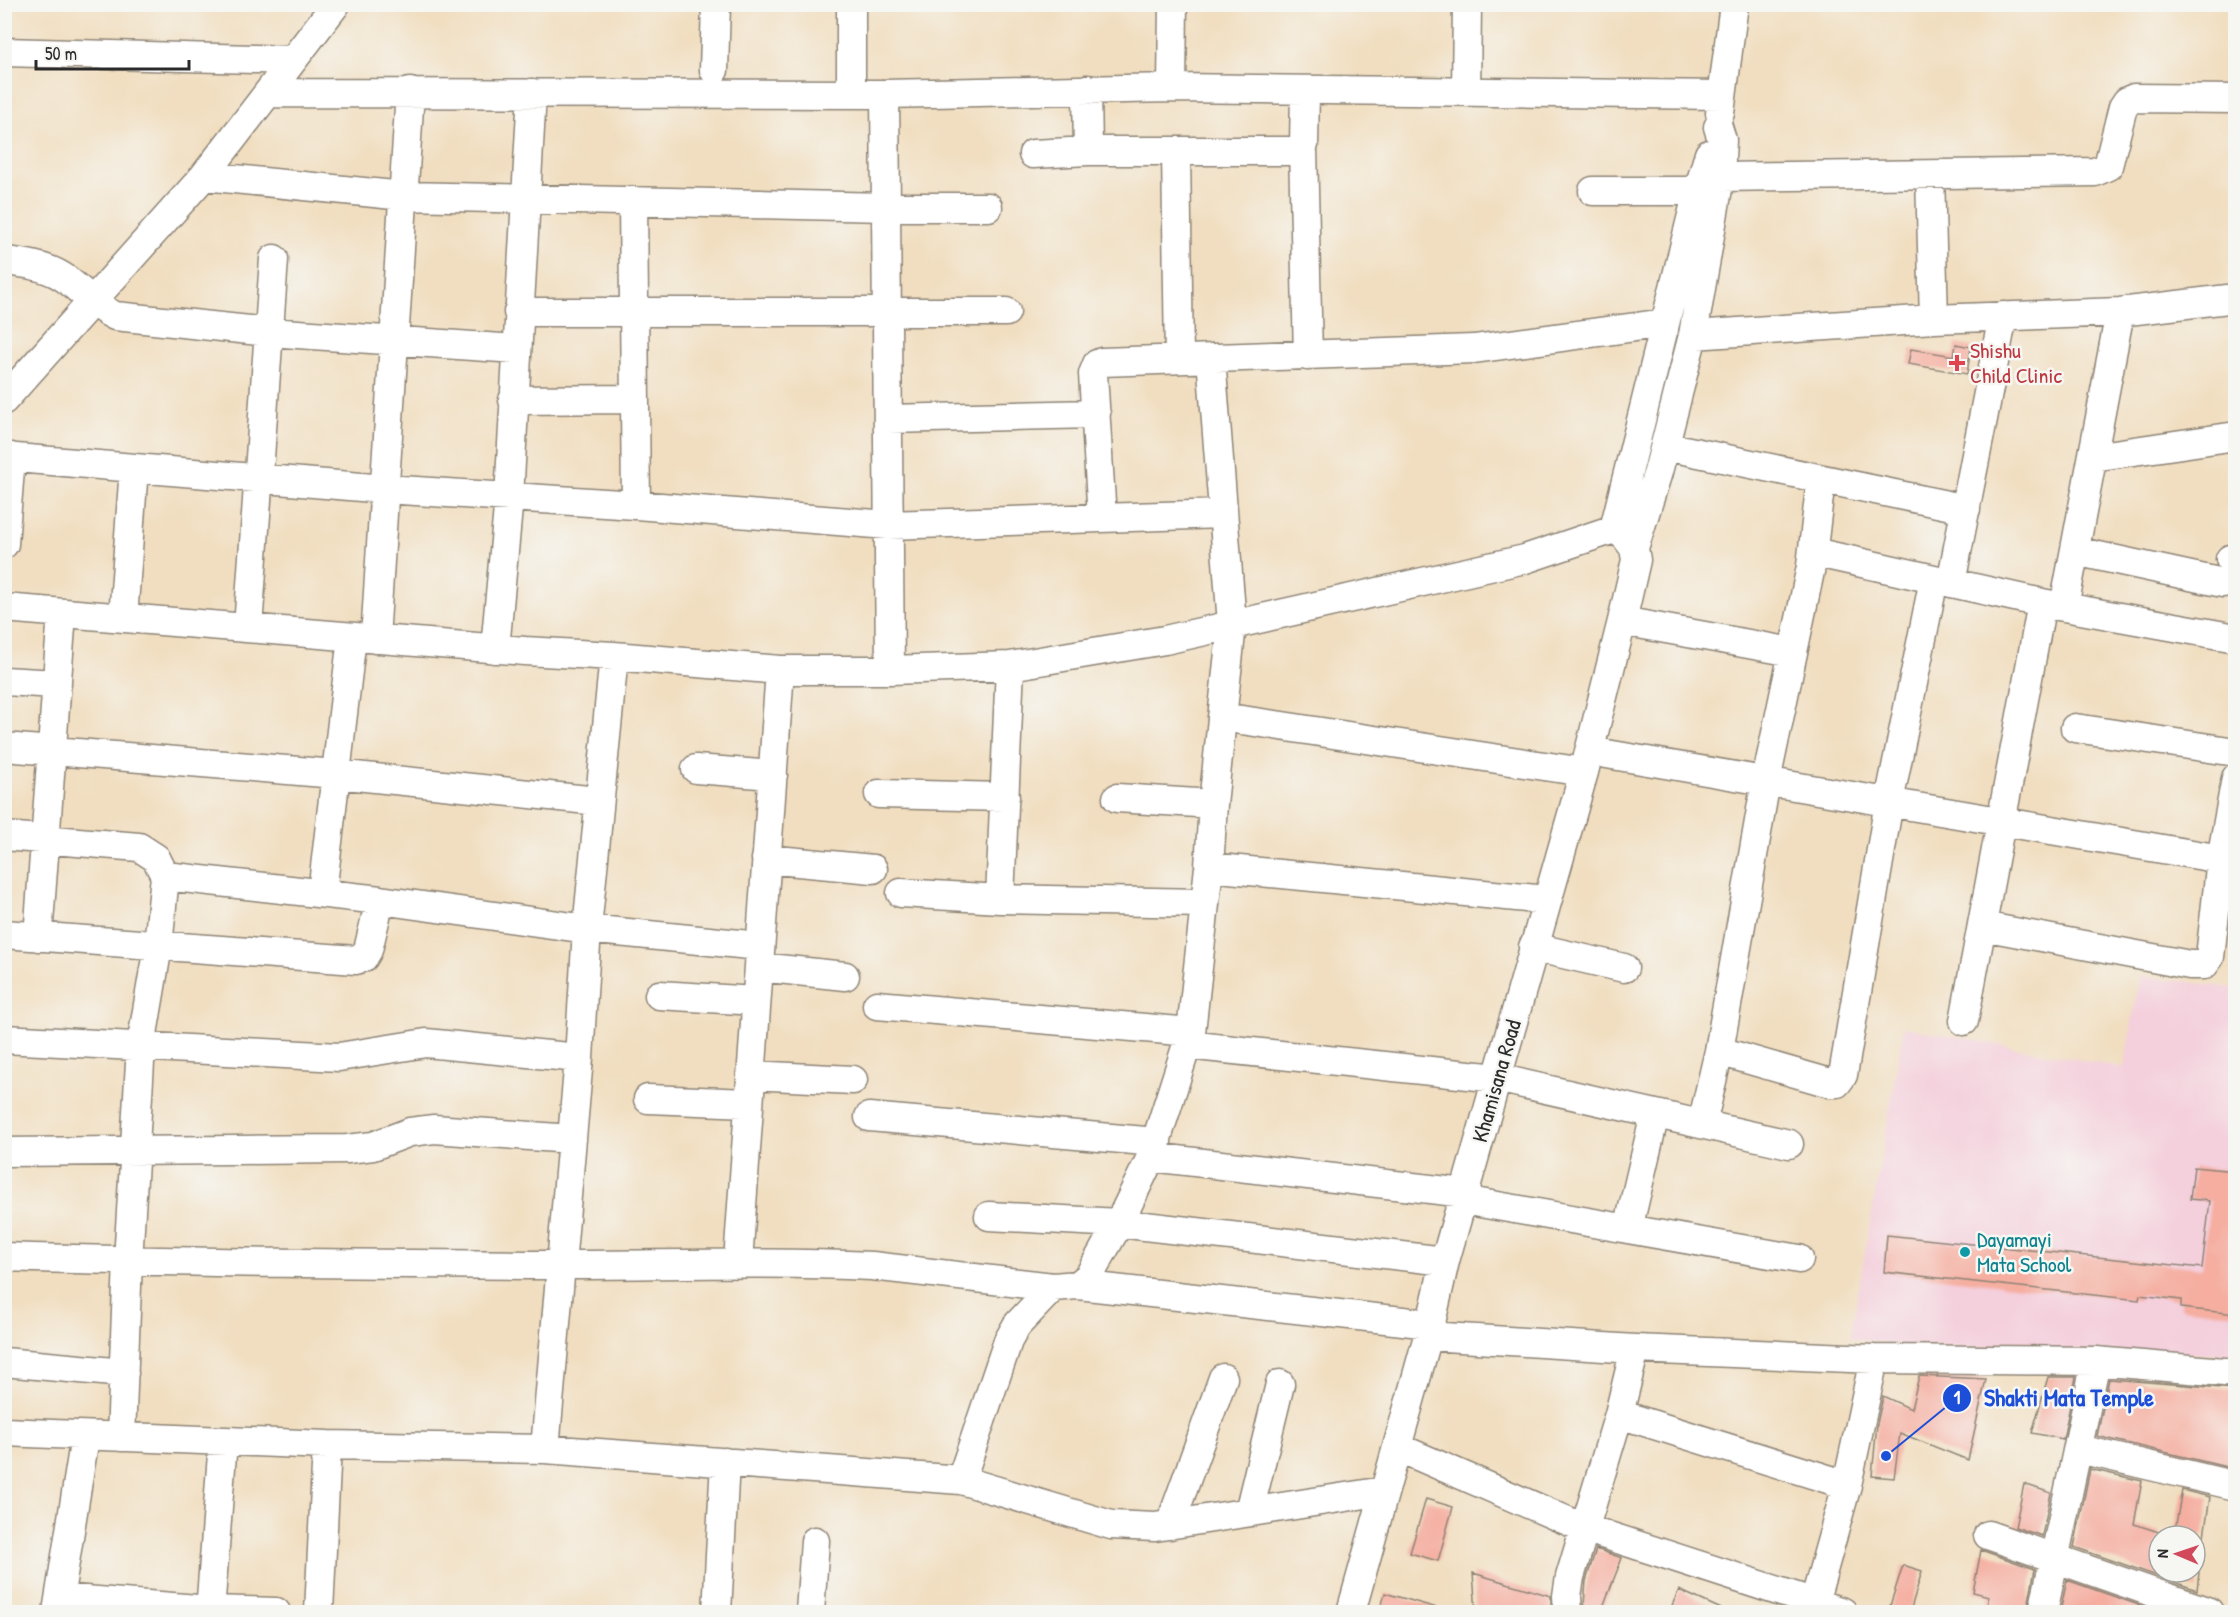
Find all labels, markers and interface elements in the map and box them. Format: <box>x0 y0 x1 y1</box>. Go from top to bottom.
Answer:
scale bar <box>36 33 189 71</box>
text: 50 m <box>45 41 77 66</box>
place label: Shishu Child Clinic <box>1970 335 2062 390</box>
marker: Shishu Child Clinic <box>1948 354 1966 372</box>
street label: Khamisana Road <box>1464 1016 1528 1146</box>
place label: Dayamayi Mata School <box>1977 1224 2072 1279</box>
marker: Dayamayi Mata School <box>1958 1245 1972 1259</box>
callout: Shakti Mata Temple <box>1942 1377 2166 1419</box>
text: Shakti Mata Temple <box>1984 1381 2154 1414</box>
text: 1 <box>1954 1385 1961 1410</box>
north arrow <box>2147 1524 2207 1584</box>
text: N <box>2151 1548 2173 1558</box>

